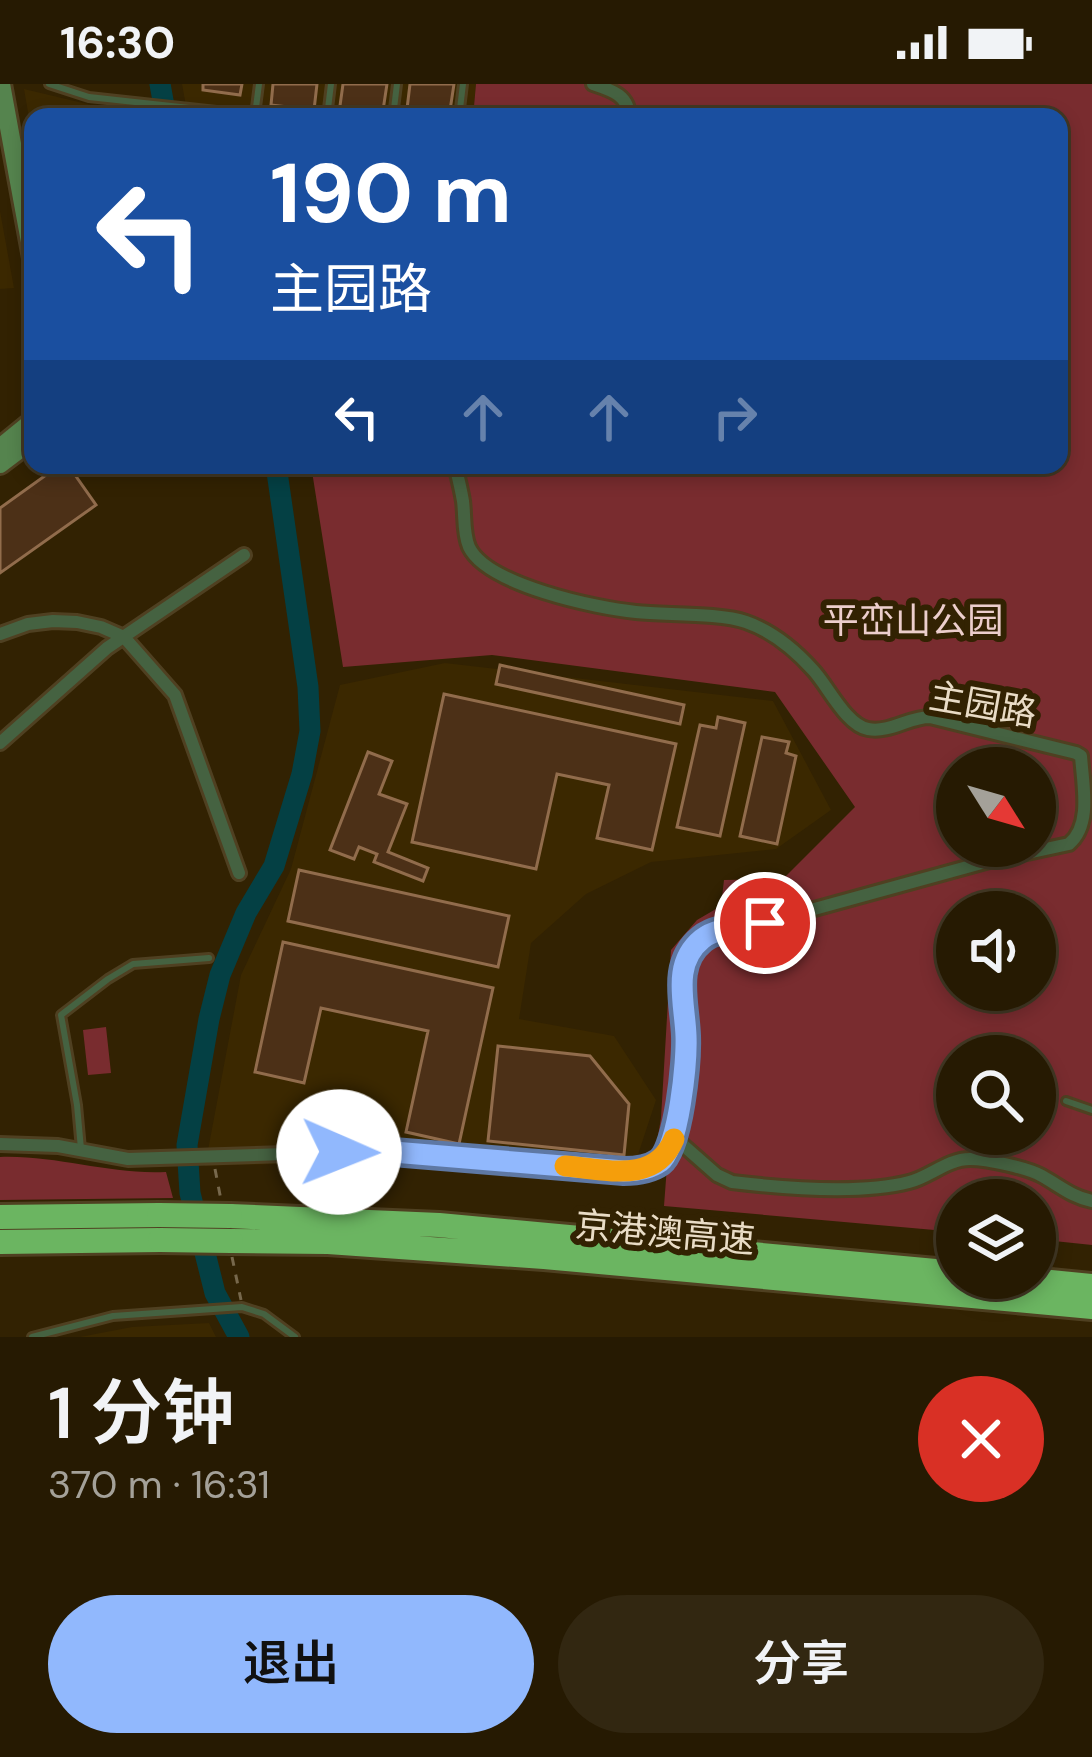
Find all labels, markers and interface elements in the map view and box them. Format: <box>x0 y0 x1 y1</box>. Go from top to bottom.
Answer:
text: 16:30 <box>60 13 175 72</box>
text: 190 m <box>270 139 512 248</box>
icon: left <box>72 156 228 312</box>
text: 主园路 <box>270 254 432 325</box>
icon: left <box>324 384 390 450</box>
icon: ahead <box>450 384 516 450</box>
icon: ahead <box>576 384 642 450</box>
icon: right <box>702 384 768 450</box>
park label: 平峦山公园 <box>823 597 1003 644</box>
street label: 主园路 <box>926 672 1040 737</box>
north arrow <box>936 747 1056 867</box>
map controls <box>936 747 1056 1299</box>
pin <box>714 872 816 974</box>
icon: arrive <box>732 890 798 956</box>
button: sound <box>936 891 1056 1011</box>
button: search <box>936 1035 1056 1155</box>
position arrow <box>276 1089 402 1215</box>
button: layers <box>936 1179 1056 1299</box>
street label: 京港澳高速 <box>573 1201 757 1264</box>
text: 1 分钟 <box>48 1367 235 1460</box>
button: close <box>918 1376 1044 1502</box>
text: 370 m · 16:31 <box>48 1459 270 1510</box>
button: 退出 <box>48 1595 534 1733</box>
button: 分享 <box>558 1595 1044 1733</box>

